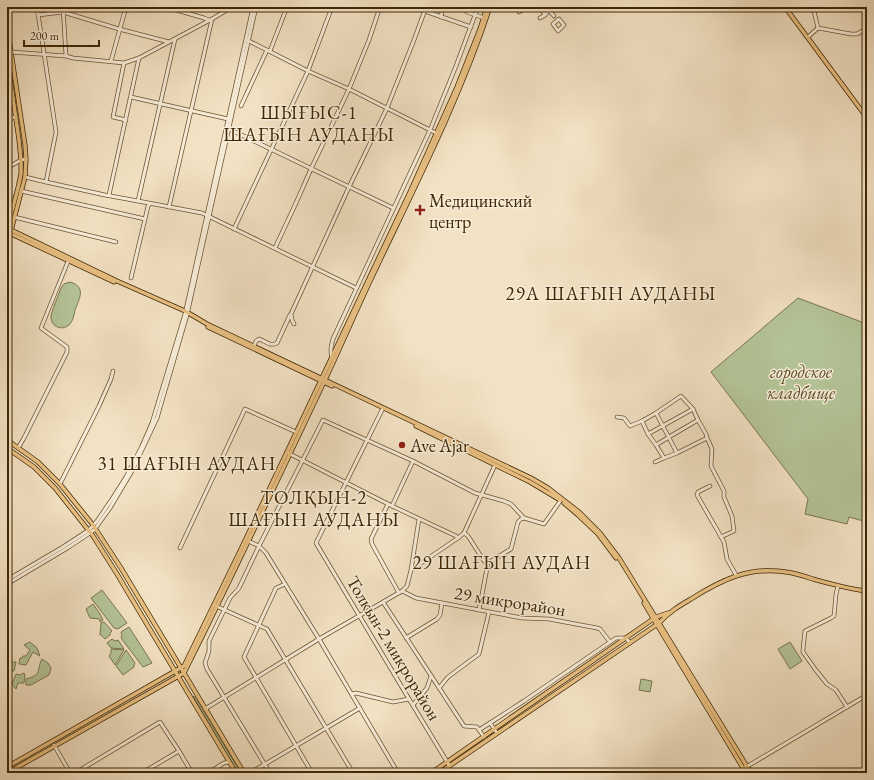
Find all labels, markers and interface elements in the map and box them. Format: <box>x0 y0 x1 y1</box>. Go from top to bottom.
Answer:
scale bar <box>24 22 99 48</box>
text: 200 m <box>30 28 60 44</box>
district label: ШЫҒЫС-1 ШАҒЫН АУДАНЫ <box>223 100 395 147</box>
place label: Медицинский центр <box>429 189 533 233</box>
marker: Медицинский центр <box>414 204 426 216</box>
district label: 29А ШАҒЫН АУДАНЫ <box>506 281 716 306</box>
park label: городское кладбище <box>767 360 836 404</box>
place label: Ave Ajar <box>409 434 469 457</box>
marker: Ave Ajar <box>397 440 407 450</box>
district label: 31 ШАҒЫН АУДАН <box>98 451 277 476</box>
district label: ТОЛҚЫН-2 ШАҒЫН АУДАНЫ <box>228 485 400 532</box>
district label: 29 ШАҒЫН АУДАН <box>413 550 592 575</box>
street label: Толкын-2 микрорайон <box>342 571 446 725</box>
street label: 29 микрорайон <box>453 581 567 621</box>

